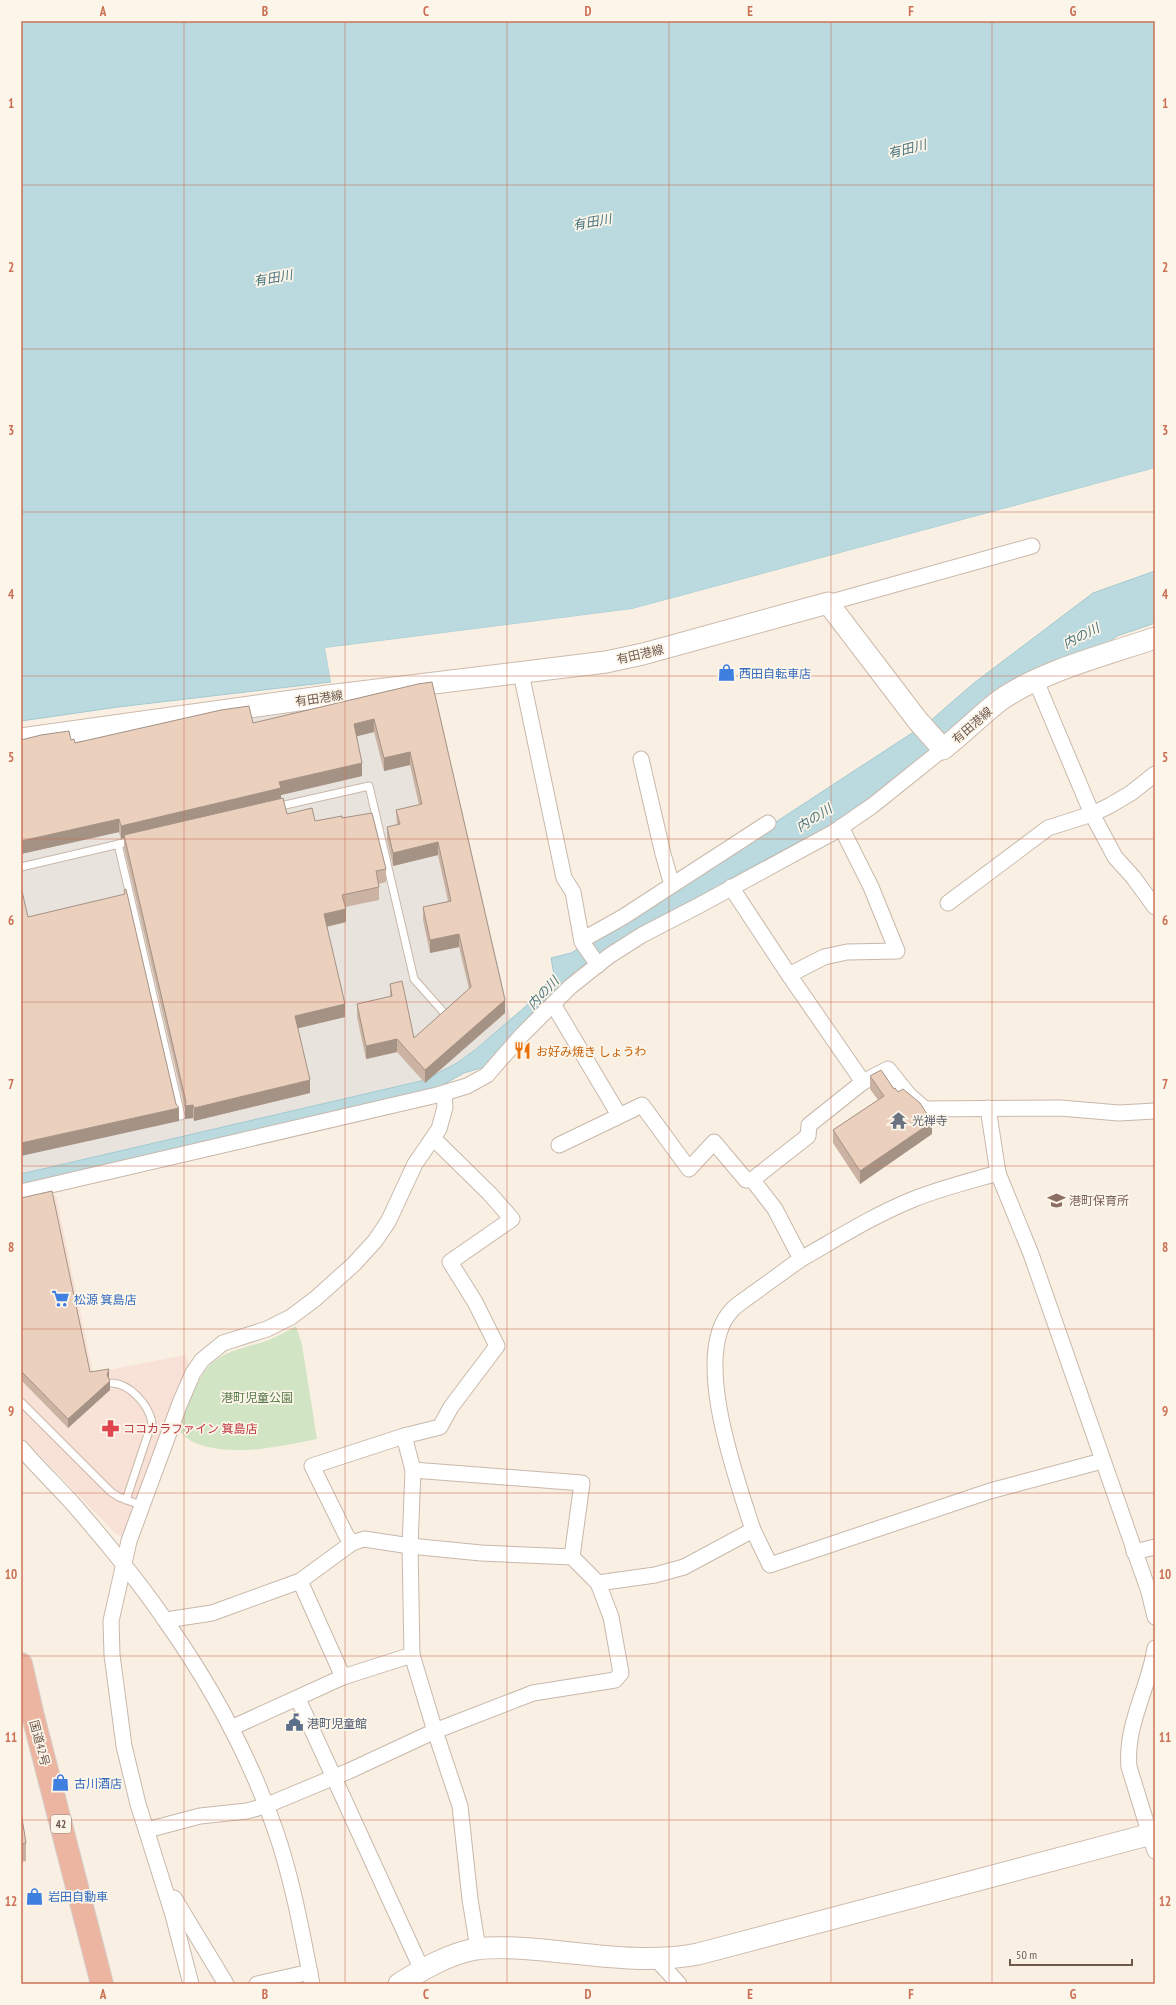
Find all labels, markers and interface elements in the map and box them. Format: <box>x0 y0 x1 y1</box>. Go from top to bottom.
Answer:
text: A <box>99 3 107 20</box>
text: B <box>262 3 268 20</box>
text: C <box>423 3 429 20</box>
text: D <box>585 3 592 20</box>
text: E <box>747 3 753 20</box>
text: F <box>908 3 914 20</box>
text: G <box>1070 3 1077 20</box>
text: 1 <box>8 95 14 112</box>
text: 1 <box>1162 95 1168 112</box>
water label: 有田川 <box>886 136 930 162</box>
water label: 有田川 <box>571 210 615 234</box>
text: 2 <box>8 259 14 276</box>
text: 2 <box>1162 259 1168 276</box>
water label: 有田川 <box>252 266 296 290</box>
text: 3 <box>8 422 14 439</box>
text: 3 <box>1162 422 1168 439</box>
text: 4 <box>8 586 15 603</box>
text: 4 <box>1162 586 1169 603</box>
water label: 内の川 <box>1060 619 1104 652</box>
street label: 有田港線 <box>615 641 665 667</box>
shop icon: 西田自転車店 <box>716 663 736 683</box>
place label: 西田自転車店 <box>739 666 811 681</box>
street label: 有田港線 <box>294 687 344 709</box>
street label: 有田港線 <box>949 704 995 746</box>
text: 5 <box>8 749 14 766</box>
text: 5 <box>1162 749 1168 766</box>
water label: 内の川 <box>793 799 837 836</box>
text: 6 <box>8 912 14 929</box>
text: 6 <box>1162 912 1168 929</box>
water label: 内の川 <box>523 971 564 1013</box>
restaurant icon: お好み焼き しょうわ <box>513 1041 533 1061</box>
place label: お好み焼き しょうわ <box>536 1044 647 1059</box>
text: 7 <box>8 1076 14 1093</box>
text: 7 <box>1162 1076 1168 1093</box>
temple icon: 光禅寺 <box>889 1110 909 1130</box>
place label: 光禅寺 <box>912 1113 948 1128</box>
school or university icon: 港町保育所 <box>1046 1190 1066 1210</box>
place label: 港町保育所 <box>1069 1193 1129 1208</box>
text: 8 <box>8 1239 14 1256</box>
text: 8 <box>1162 1239 1168 1256</box>
supermarket icon: 松源 箕島店 <box>51 1289 71 1309</box>
place label: 松源 箕島店 <box>74 1292 137 1307</box>
park label: 港町児童公園 <box>221 1390 293 1405</box>
text: 9 <box>8 1403 14 1420</box>
text: 9 <box>1162 1403 1168 1420</box>
pharmacy icon: ココカラファイン 箕島店 <box>100 1418 120 1438</box>
place label: ココカラファイン 箕島店 <box>123 1421 258 1436</box>
text: 10 <box>5 1566 17 1583</box>
text: 10 <box>1159 1566 1171 1583</box>
public building icon: 港町児童館 <box>284 1713 304 1733</box>
place label: 港町児童館 <box>307 1716 367 1731</box>
street label: 国道42号 <box>27 1718 53 1768</box>
text: 11 <box>5 1729 17 1746</box>
text: 11 <box>1159 1729 1171 1746</box>
shop icon: 古川酒店 <box>51 1773 71 1793</box>
place label: 古川酒店 <box>74 1776 122 1791</box>
road number: 42 <box>51 1815 71 1833</box>
shop icon: 岩田自動車 <box>25 1886 45 1906</box>
place label: 岩田自動車 <box>48 1889 108 1904</box>
text: 12 <box>5 1893 17 1910</box>
text: 12 <box>1159 1893 1171 1910</box>
scale bar <box>1010 1941 1132 1967</box>
text: 50 m <box>1016 1947 1037 1962</box>
text: A <box>99 1986 107 2003</box>
text: B <box>262 1986 268 2003</box>
text: C <box>423 1986 429 2003</box>
text: D <box>585 1986 592 2003</box>
text: E <box>747 1986 753 2003</box>
text: F <box>908 1986 914 2003</box>
text: G <box>1070 1986 1077 2003</box>

